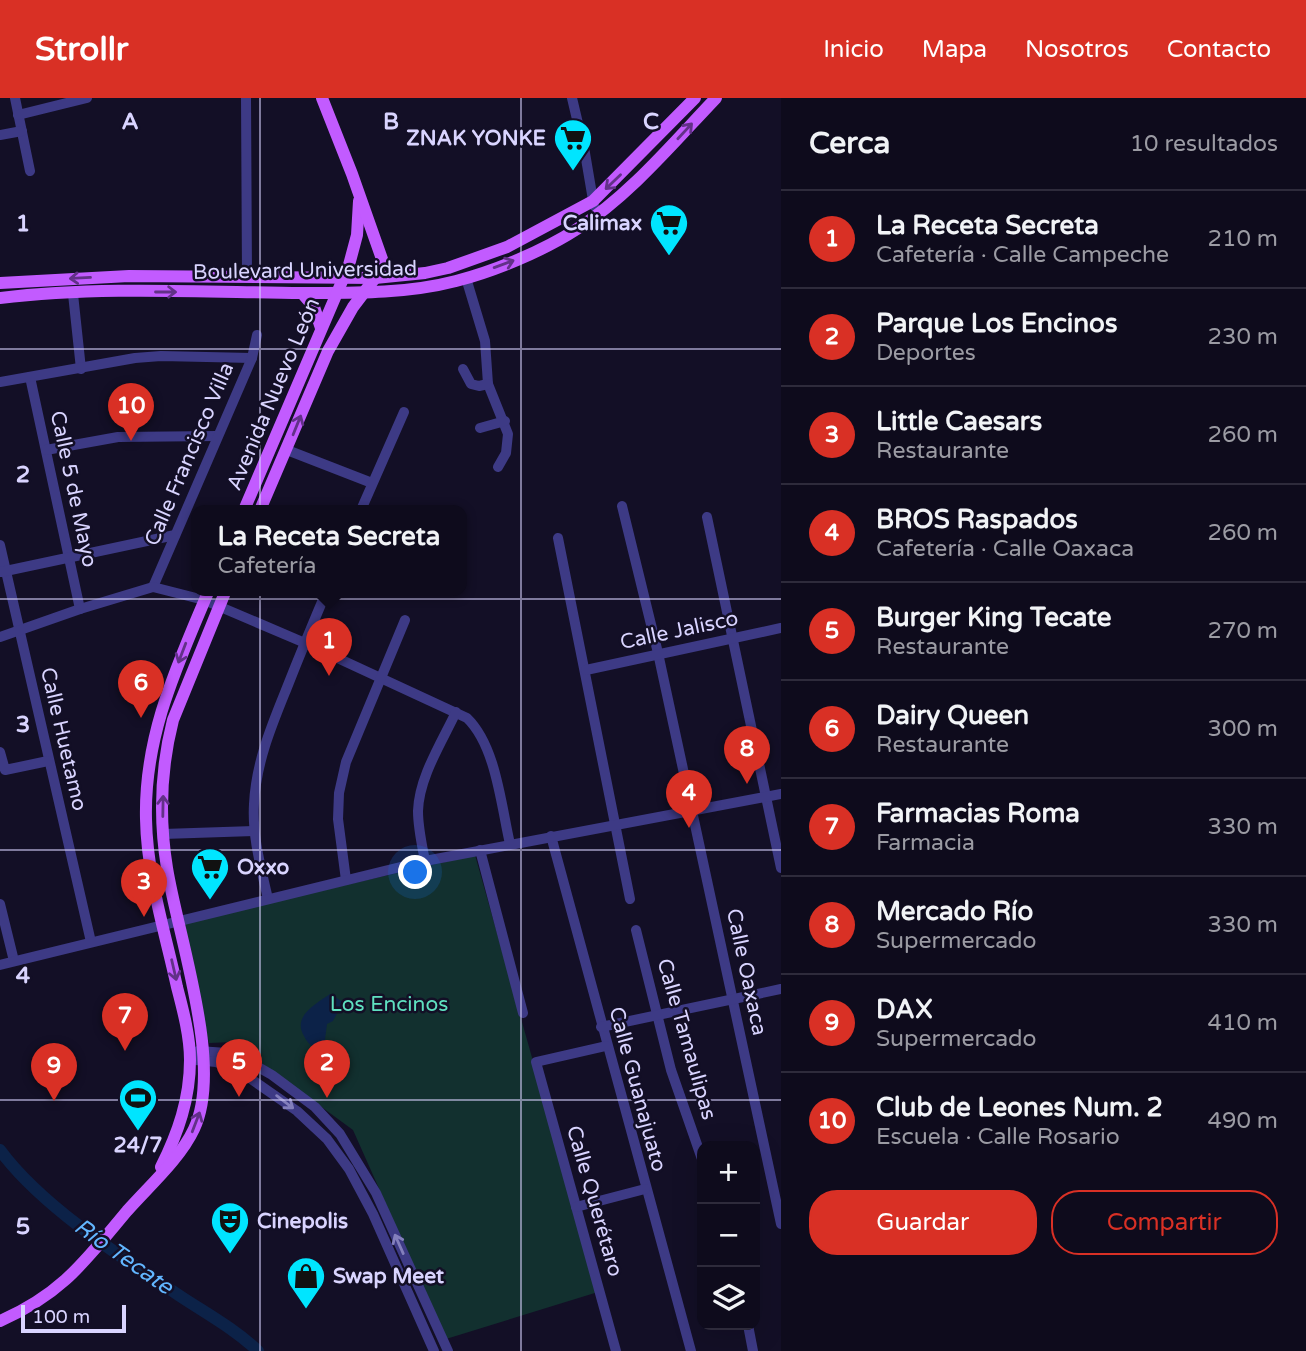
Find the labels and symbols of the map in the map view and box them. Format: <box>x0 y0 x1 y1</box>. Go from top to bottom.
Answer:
text: A <box>121 108 139 136</box>
text: B <box>383 108 399 136</box>
text: C <box>643 108 659 136</box>
supermarket icon: ZNAK YONKE <box>552 117 594 172</box>
one-way arrow <box>676 123 693 140</box>
place label: ZNAK YONKE <box>406 126 546 151</box>
one-way arrow <box>605 174 622 191</box>
supermarket icon: Calimax <box>648 202 690 257</box>
text: 1 <box>16 210 30 238</box>
place label: Calimax <box>563 211 642 236</box>
street label: Boulevard Universidad <box>193 256 417 285</box>
one-way arrow <box>492 257 514 269</box>
one-way arrow <box>69 272 91 285</box>
one-way arrow <box>154 285 177 299</box>
street label: Avenida Nuevo León <box>222 294 325 494</box>
street label: Calle Francisco Villa <box>140 359 239 550</box>
pin: 10 <box>108 383 154 441</box>
street label: Calle 5 de Mayo <box>45 409 102 570</box>
one-way arrow <box>292 414 305 436</box>
text: 2 <box>16 461 30 489</box>
street label: Calle Jalisco <box>618 606 740 655</box>
pin: 1 <box>306 618 352 676</box>
one-way arrow <box>175 642 188 664</box>
pin: 6 <box>118 660 164 718</box>
street label: Calle Huetamo <box>35 665 92 813</box>
text: 3 <box>16 711 30 739</box>
pin: 8 <box>724 726 770 784</box>
pin: 4 <box>666 770 712 828</box>
one-way arrow <box>156 795 170 818</box>
supermarket icon: Oxxo <box>189 846 231 901</box>
place label: Oxxo <box>237 855 290 880</box>
your location <box>398 855 432 889</box>
pin: 3 <box>121 859 167 917</box>
street label: Calle Oaxaca <box>721 906 772 1038</box>
street label: Calle Tamaulipas <box>652 956 721 1123</box>
one-way arrow <box>167 958 181 981</box>
text: 4 <box>16 962 31 990</box>
park label: Los Encinos <box>330 992 448 1017</box>
pin: 7 <box>102 993 148 1051</box>
street label: Calle Guanajuato <box>603 1004 672 1174</box>
pin: 5 <box>216 1039 262 1097</box>
pin: 2 <box>304 1040 350 1098</box>
pin: 9 <box>31 1043 77 1101</box>
sports icon: 24/7 <box>117 1077 159 1132</box>
one-way arrow <box>276 1094 295 1109</box>
one-way arrow <box>191 1112 203 1133</box>
street label: Calle Querétaro <box>561 1123 628 1279</box>
place label: 24/7 <box>113 1133 163 1158</box>
theatre icon: Cinepolis <box>209 1200 251 1255</box>
place label: Cinepolis <box>257 1209 348 1234</box>
text: 5 <box>16 1213 30 1241</box>
water label: Río Tecate <box>69 1213 180 1302</box>
one-way arrow <box>392 1234 405 1255</box>
shop icon: Swap Meet <box>285 1255 327 1310</box>
place label: Swap Meet <box>333 1264 444 1289</box>
scale bar <box>21 1302 126 1334</box>

